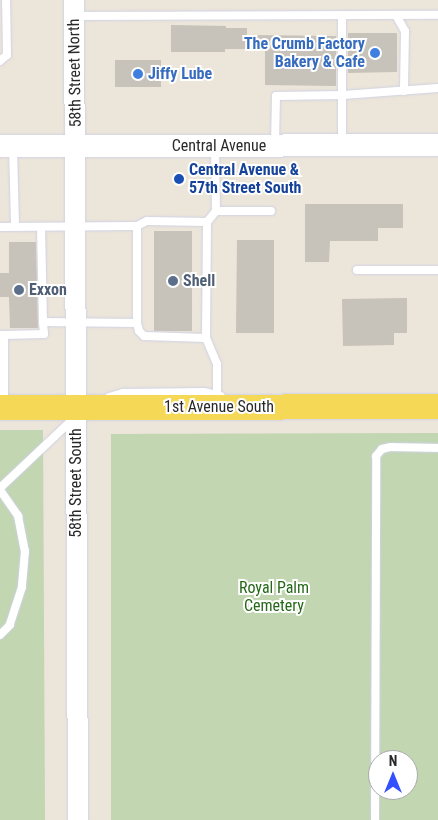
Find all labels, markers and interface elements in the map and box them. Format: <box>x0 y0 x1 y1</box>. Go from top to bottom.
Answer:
street label: 58th Street North <box>64 18 86 128</box>
place label: The Crumb Factory Bakery & Cafe <box>244 34 365 72</box>
marker: The Crumb Factory Bakery & Cafe <box>369 47 381 59</box>
place label: Jiffy Lube <box>148 64 212 84</box>
marker: Jiffy Lube <box>132 68 144 80</box>
street label: Central Avenue <box>172 136 266 156</box>
place label: Central Avenue & 57th Street South <box>189 160 301 198</box>
marker: Central Avenue & 57th Street South <box>173 173 185 185</box>
place label: Shell <box>183 271 215 291</box>
marker: Shell <box>167 275 179 287</box>
place label: Exxon <box>29 280 67 300</box>
marker: Exxon <box>13 284 25 296</box>
street label: 1st Avenue South <box>164 397 274 417</box>
street label: 58th Street South <box>66 428 86 538</box>
park label: Royal Palm Cemetery <box>239 578 309 616</box>
north arrow <box>368 750 418 800</box>
text: N <box>389 753 397 769</box>

